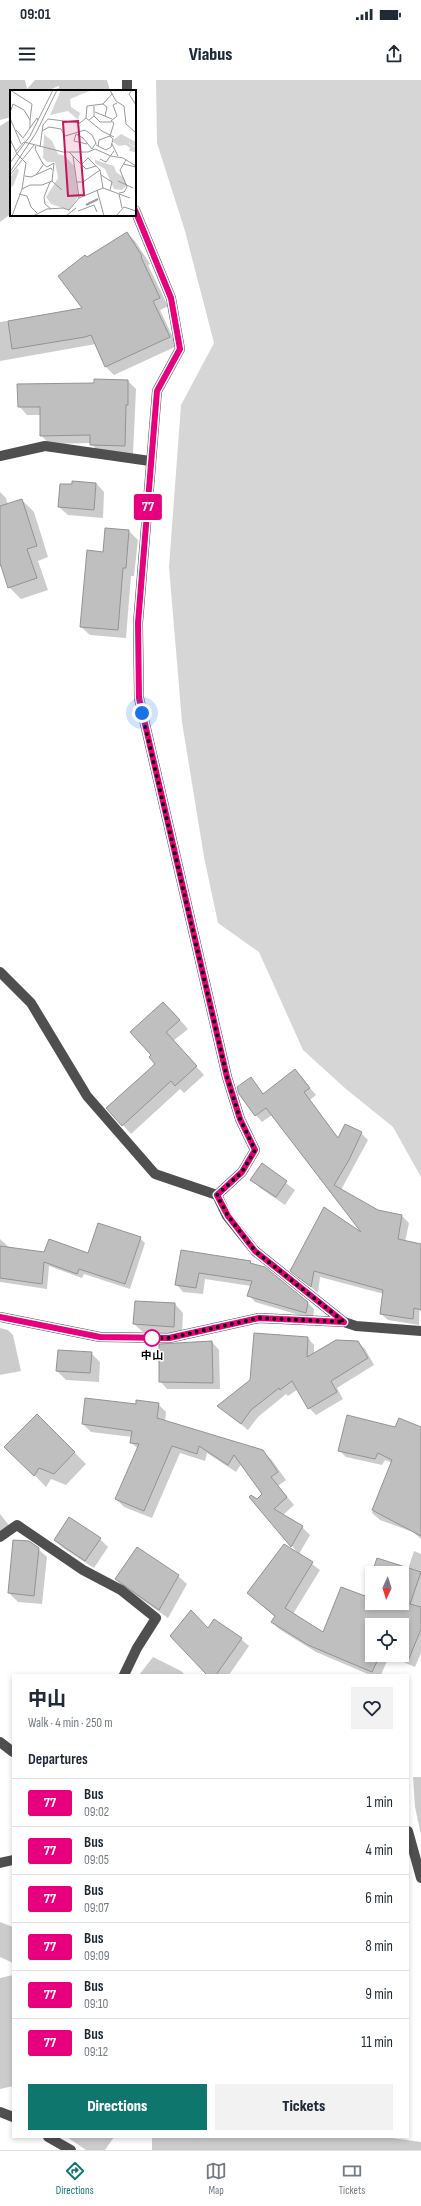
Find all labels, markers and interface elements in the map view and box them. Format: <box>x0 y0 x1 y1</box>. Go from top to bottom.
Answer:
text: 09:01 <box>20 5 51 24</box>
icon: menu <box>16 43 38 65</box>
icon: share <box>383 43 405 65</box>
text: Viabus <box>189 44 232 65</box>
inset map <box>10 90 136 216</box>
line badge: 77 <box>130 494 166 520</box>
text: 77 <box>142 498 154 515</box>
your location <box>132 703 152 723</box>
marker: 中山 <box>143 1329 161 1347</box>
place label: 中山 <box>141 1349 163 1362</box>
north arrow <box>365 1566 409 1610</box>
map controls <box>365 1566 409 1662</box>
button: locate <box>365 1618 409 1662</box>
button: heart <box>351 1687 393 1729</box>
text: 中山 <box>28 1688 66 1711</box>
text: Walk · 4 min · 250 m <box>28 1715 113 1731</box>
text: Departures <box>28 1750 88 1769</box>
text: Bus <box>84 1785 103 1804</box>
text: 1 min <box>367 1793 393 1812</box>
text: 77 <box>44 1794 56 1811</box>
text: 09:02 <box>84 1804 109 1820</box>
text: Bus <box>84 1833 103 1852</box>
text: 4 min <box>366 1841 393 1860</box>
text: 77 <box>44 1842 56 1859</box>
text: 09:05 <box>84 1852 109 1868</box>
text: Bus <box>84 1881 103 1900</box>
text: 6 min <box>365 1889 393 1908</box>
text: 77 <box>44 1890 56 1907</box>
text: 09:07 <box>84 1900 109 1916</box>
text: Bus <box>84 1929 103 1948</box>
text: 8 min <box>365 1937 393 1956</box>
text: 77 <box>44 1938 56 1955</box>
text: 09:09 <box>84 1948 110 1964</box>
text: Bus <box>84 1977 103 1996</box>
text: 9 min <box>365 1985 393 2004</box>
text: 77 <box>44 1986 56 2003</box>
text: 09:10 <box>84 1996 108 2012</box>
text: Bus <box>84 2025 103 2044</box>
text: 11 min <box>361 2033 393 2052</box>
text: 77 <box>44 2034 56 2051</box>
text: 09:12 <box>84 2044 108 2060</box>
button: Directions <box>28 2084 207 2130</box>
button: Tickets <box>215 2084 393 2130</box>
tab: Directions <box>56 2160 94 2197</box>
tab: Map <box>205 2160 227 2197</box>
tab: Tickets <box>339 2160 365 2197</box>

